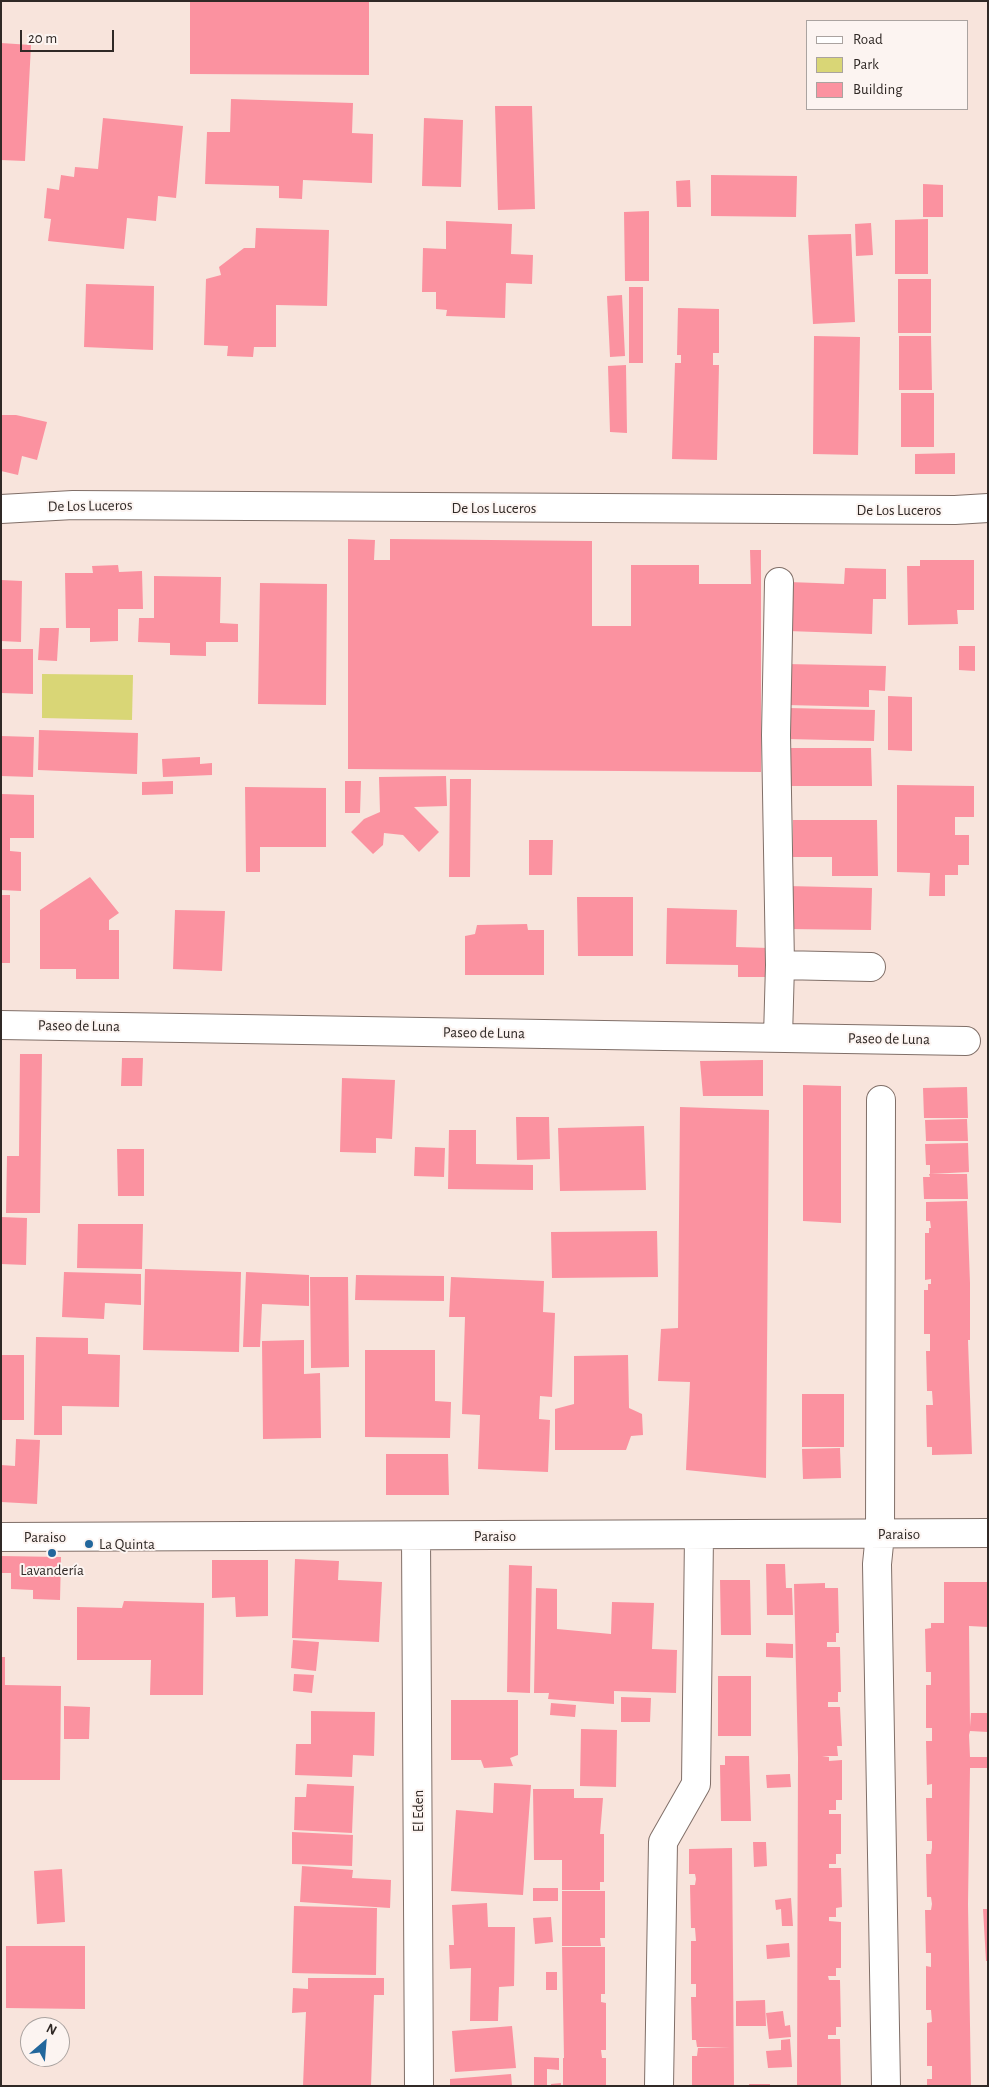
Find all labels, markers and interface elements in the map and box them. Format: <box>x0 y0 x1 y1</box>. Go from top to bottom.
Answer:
scale bar <box>22 20 116 52</box>
legend <box>806 20 969 110</box>
text: 20 m <box>28 31 57 46</box>
text: Road <box>853 32 883 47</box>
text: Park <box>853 57 879 72</box>
text: Building <box>853 82 903 97</box>
street label: De Los Luceros <box>47 496 133 516</box>
street label: De Los Luceros <box>452 499 536 517</box>
street label: De Los Luceros <box>857 501 941 519</box>
street label: Paseo de Luna <box>38 1016 120 1036</box>
street label: Paseo de Luna <box>443 1023 525 1043</box>
street label: Paseo de Luna <box>848 1029 930 1049</box>
street label: Paraiso <box>878 1525 920 1543</box>
street label: Paraiso <box>474 1527 516 1545</box>
street label: Paraiso <box>24 1528 66 1546</box>
place label: La Quinta <box>99 1535 155 1553</box>
marker: La Quinta <box>83 1538 95 1550</box>
marker: Lavandería <box>46 1547 58 1559</box>
place label: Lavandería <box>20 1561 84 1579</box>
street label: El Eden <box>409 1790 427 1832</box>
north arrow <box>20 2017 70 2067</box>
text: N <box>44 2021 59 2038</box>

